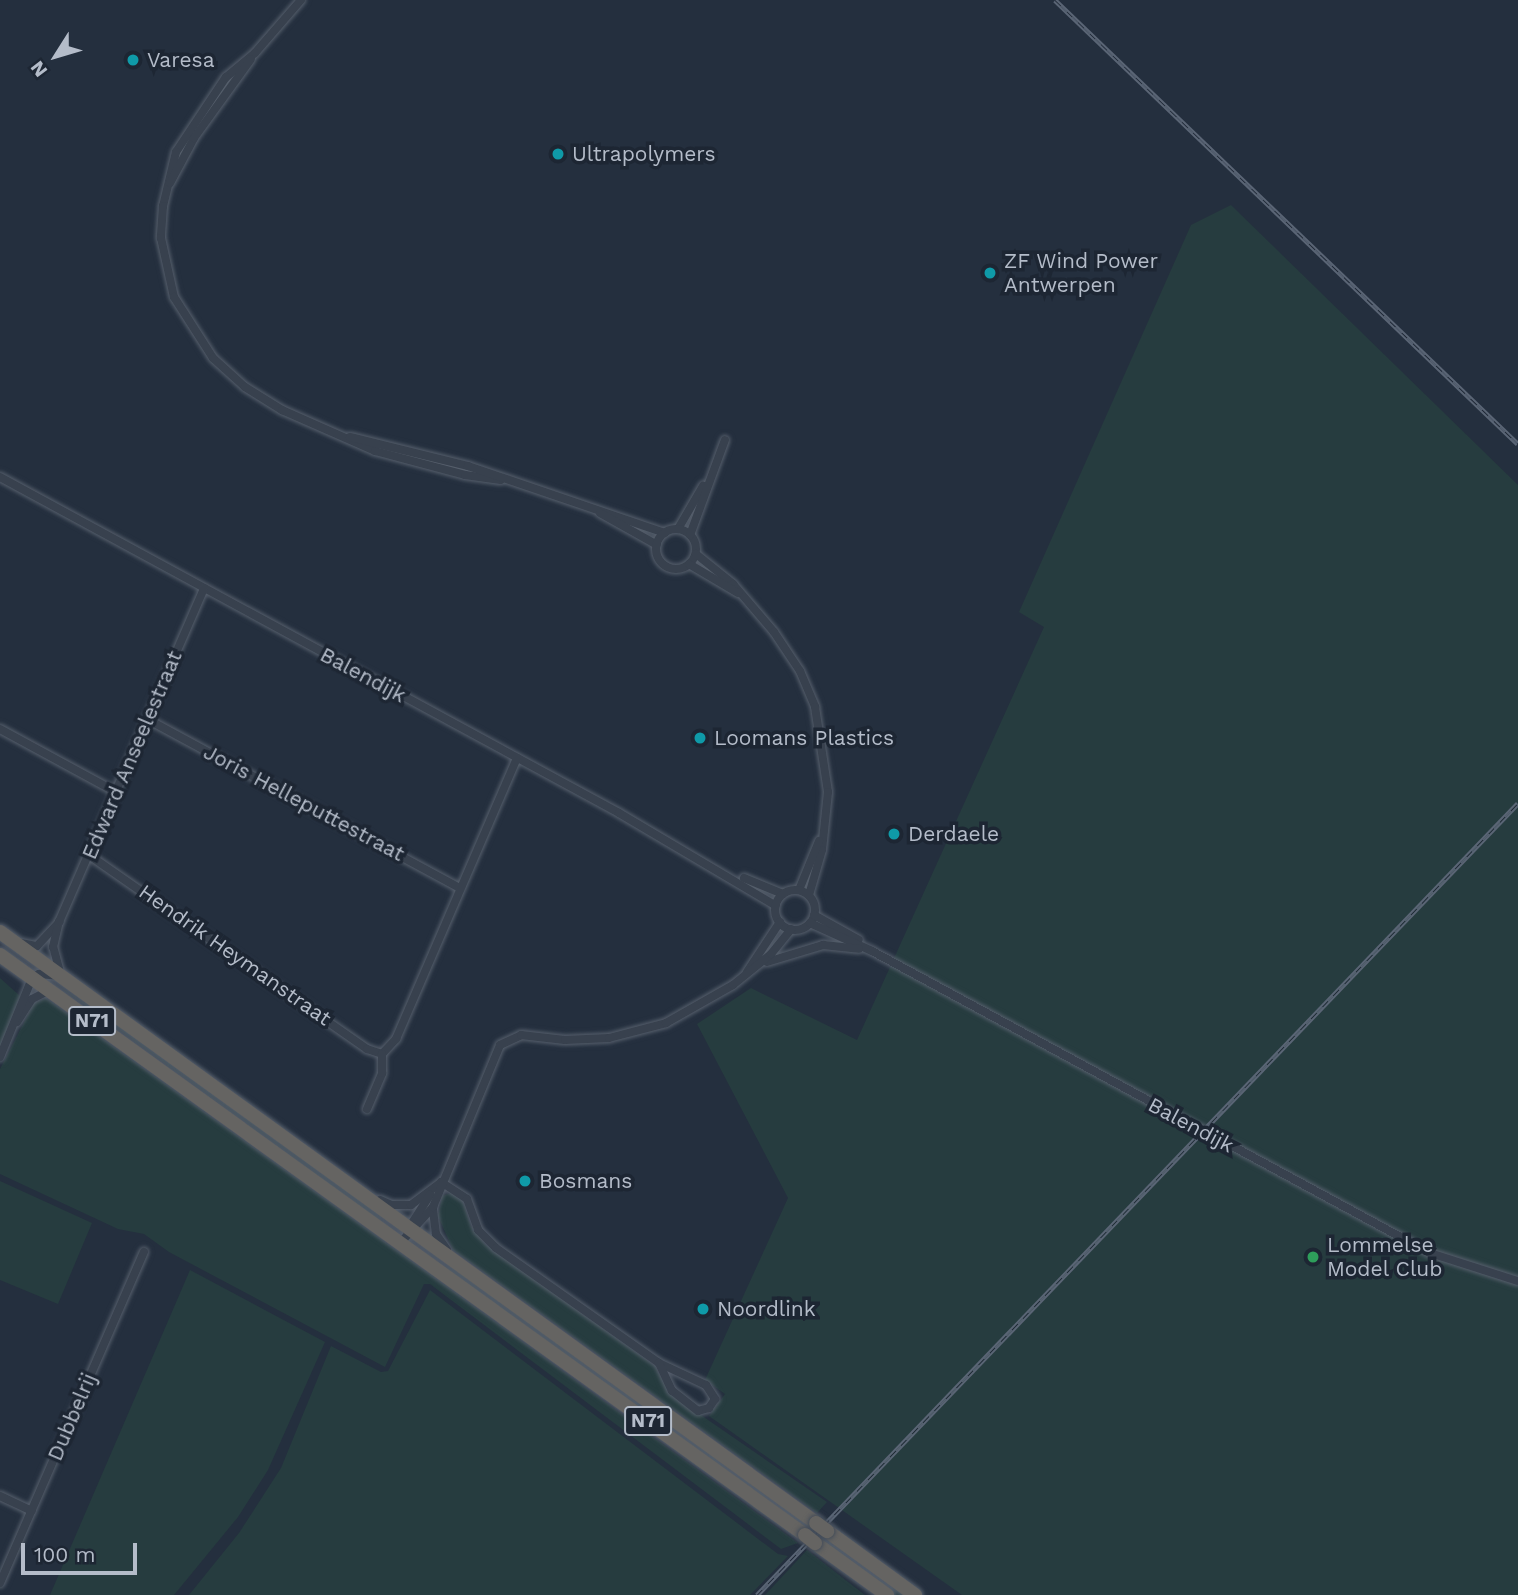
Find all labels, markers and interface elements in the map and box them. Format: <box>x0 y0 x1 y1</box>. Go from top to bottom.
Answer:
north arrow <box>21 21 91 91</box>
place label: Varesa <box>147 47 215 73</box>
marker: Varesa <box>125 52 141 68</box>
text: N <box>25 56 52 81</box>
place label: Ultrapolymers <box>572 141 716 167</box>
marker: Ultrapolymers <box>550 146 566 162</box>
place label: ZF Wind Power Antwerpen <box>1004 248 1159 298</box>
marker: ZF Wind Power Antwerpen <box>982 265 998 281</box>
street label: Balendijk <box>316 642 410 708</box>
street label: Edward Anseelestraat <box>76 647 188 863</box>
place label: Loomans Plastics <box>714 725 894 751</box>
marker: Loomans Plastics <box>692 730 708 746</box>
street label: Joris Helleputtestraat <box>199 739 409 867</box>
place label: Derdaele <box>908 821 999 847</box>
marker: Derdaele <box>886 826 902 842</box>
street label: Hendrik Heymanstraat <box>134 879 336 1031</box>
road number: N71 <box>68 1006 116 1036</box>
street label: Balendijk <box>1144 1092 1238 1158</box>
place label: Bosmans <box>539 1168 632 1194</box>
marker: Bosmans <box>517 1173 533 1189</box>
place label: Lommelse Model Club <box>1327 1232 1443 1282</box>
marker: Lommelse Model Club <box>1305 1249 1321 1265</box>
place label: Noordlink <box>717 1296 816 1322</box>
marker: Noordlink <box>695 1301 711 1317</box>
street label: Dubbelrij <box>42 1369 102 1465</box>
road number: N71 <box>624 1406 672 1436</box>
scale bar <box>24 1528 140 1572</box>
text: 100 m <box>34 1542 96 1567</box>

